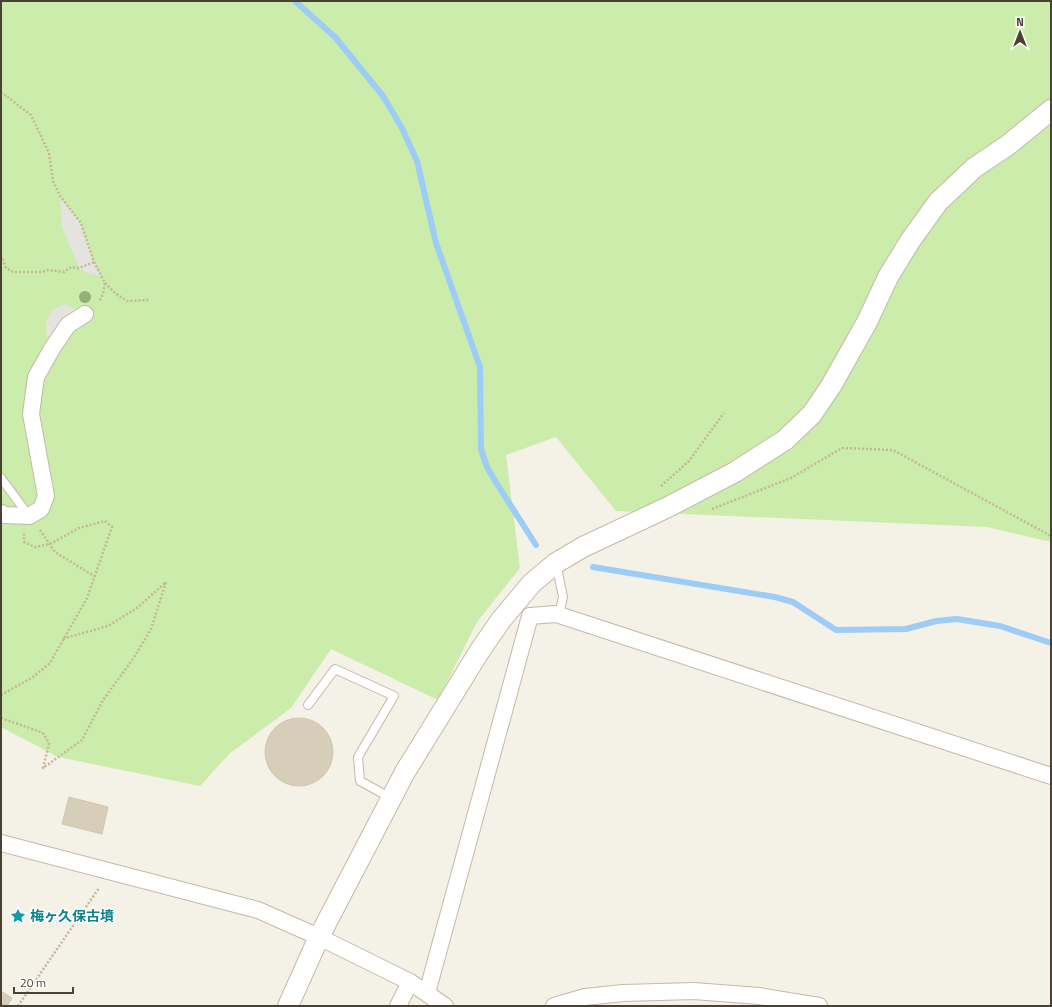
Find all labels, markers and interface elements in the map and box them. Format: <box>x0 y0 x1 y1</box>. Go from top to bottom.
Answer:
north arrow <box>1000 12 1040 52</box>
text: N <box>1016 14 1024 30</box>
place label: 梅ヶ久保古墳 <box>30 905 114 926</box>
place icon: 梅ヶ久保古墳 <box>9 907 27 925</box>
scale bar <box>14 969 73 995</box>
text: 20 m <box>20 973 46 992</box>

